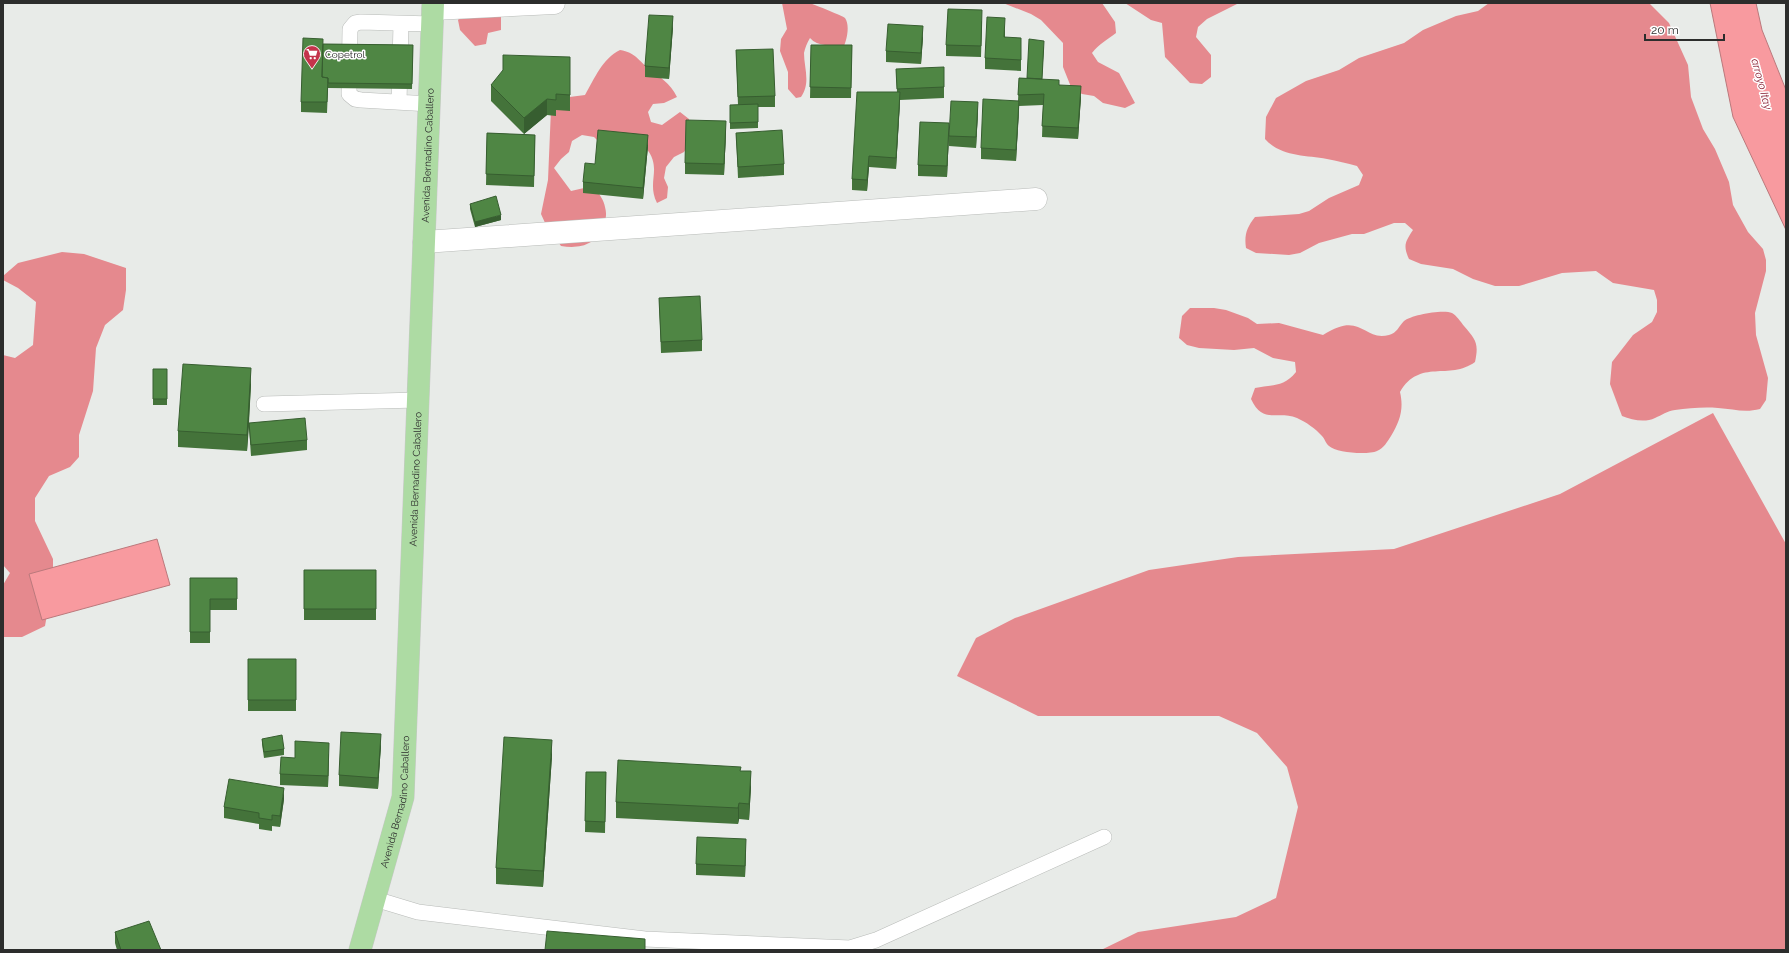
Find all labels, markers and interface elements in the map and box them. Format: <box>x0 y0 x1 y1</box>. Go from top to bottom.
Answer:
scale bar <box>1645 16 1724 42</box>
text: 20 m <box>1651 23 1679 37</box>
supermarket icon: Copetrol <box>302 44 322 69</box>
place label: Copetrol <box>325 49 365 60</box>
water label: arroyo Itay <box>1748 57 1775 112</box>
street label: Avenida Bernadino Caballero <box>420 88 436 223</box>
street label: Avenida Bernadino Caballero <box>407 412 424 547</box>
street label: Avenida Bernadino Caballero <box>378 735 411 869</box>

